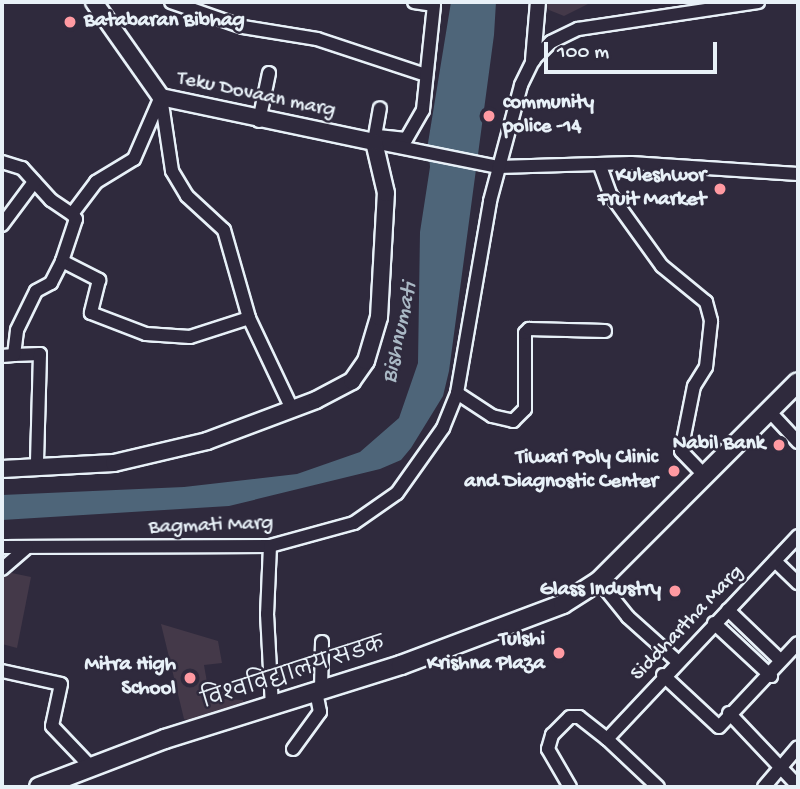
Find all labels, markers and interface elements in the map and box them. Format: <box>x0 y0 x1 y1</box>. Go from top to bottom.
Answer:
place label: Batabaran Bibhag <box>84 9 245 35</box>
marker: Batabaran Bibhag <box>62 14 78 30</box>
scale bar <box>548 28 721 72</box>
text: 100 m <box>557 41 609 66</box>
street label: Teku Dovaan marg <box>175 67 337 125</box>
place label: community police -14 <box>503 91 594 141</box>
marker: community police -14 <box>481 108 497 124</box>
place label: Kuleshwor Fruit Market <box>597 164 706 214</box>
marker: Kuleshwor Fruit Market <box>712 181 728 197</box>
water label: Bishnumati <box>377 280 425 386</box>
place label: Nabil Bank <box>673 432 765 458</box>
marker: Nabil Bank <box>771 437 787 453</box>
place label: Tiwari Poly Clinic and Diagnostic Center <box>464 446 658 496</box>
marker: Tiwari Poly Clinic and Diagnostic Center <box>664 461 684 481</box>
street label: Bagmati Marg <box>148 512 274 542</box>
street label: Siddhartha Marg <box>626 561 750 687</box>
place label: Glass Industry <box>540 578 661 604</box>
marker: Glass Industry <box>667 583 683 599</box>
place label: Tulshi Krishna Plaza <box>427 628 545 678</box>
street label: विश्वविद्यालय सडक <box>200 634 388 716</box>
marker: Tulshi Krishna Plaza <box>551 645 567 661</box>
place label: Mitra High School <box>84 653 176 703</box>
marker: Mitra High School <box>182 670 198 686</box>

